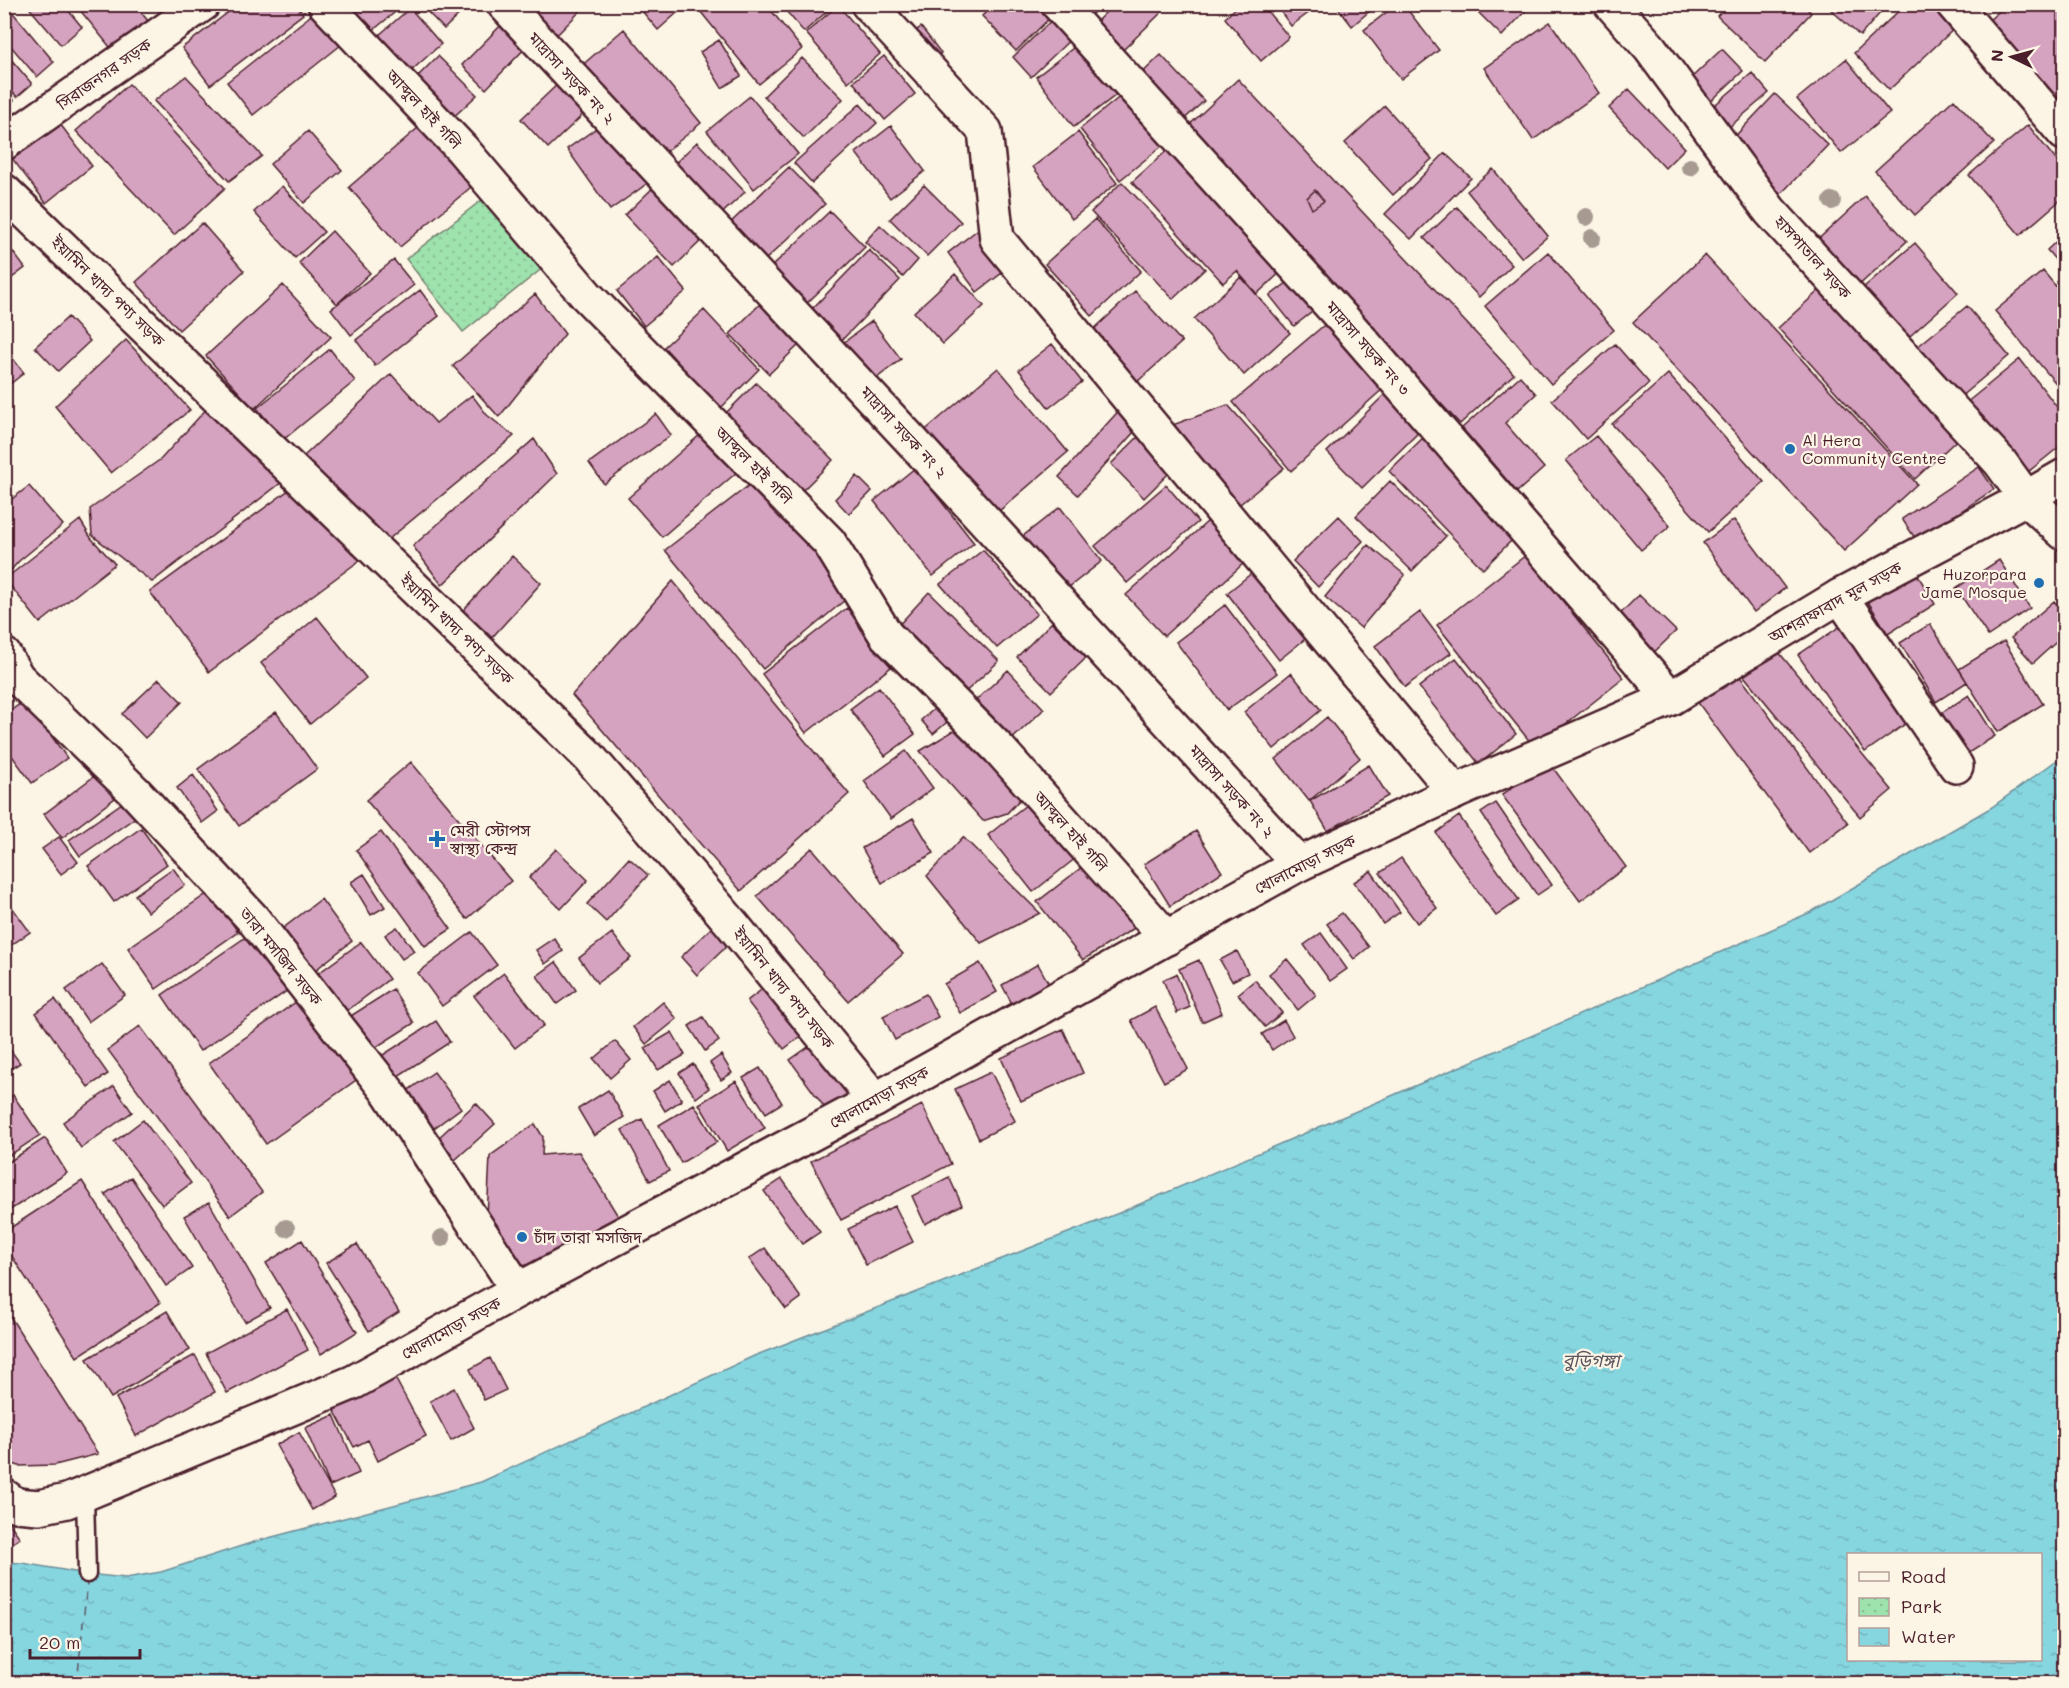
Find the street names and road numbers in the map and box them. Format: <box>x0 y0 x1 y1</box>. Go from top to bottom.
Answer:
street label: মাদ্রাসা সড়ক নং ২ <box>524 27 621 128</box>
street label: সিরাজনগর সড়ক <box>52 33 156 115</box>
street label: আব্দুল হাই গলি <box>382 64 467 153</box>
street label: হাসপাতাল সড়ক <box>1770 210 1857 304</box>
street label: ইয়ামিন খাদ্য পণ্য সড়ক <box>46 230 170 351</box>
street label: মাদ্রাসা সড়ক নং ৩ <box>1321 295 1415 400</box>
street label: মাদ্রাসা সড়ক নং ২ <box>856 381 953 482</box>
street label: আব্দুল হাই গলি <box>710 421 798 508</box>
street label: আশরাফাবাদ মূল সড়ক <box>1763 556 1906 647</box>
street label: ইয়ামিন খাদ্য পণ্য সড়ক <box>395 568 519 689</box>
street label: মাদ্রাসা সড়ক নং ২ <box>1184 739 1280 842</box>
street label: আব্দুল হাই গলি <box>1029 785 1113 876</box>
street label: খোলামোড়া সড়ক <box>1251 829 1360 898</box>
street label: তারা মসজিদ সড়ক <box>235 901 328 1010</box>
street label: ইয়ামিন খাদ্য পণ্য সড়ক <box>728 922 840 1053</box>
street label: খোলামোড়া সড়ক <box>825 1060 933 1133</box>
street label: খোলামোড়া সড়ক <box>397 1291 505 1364</box>

